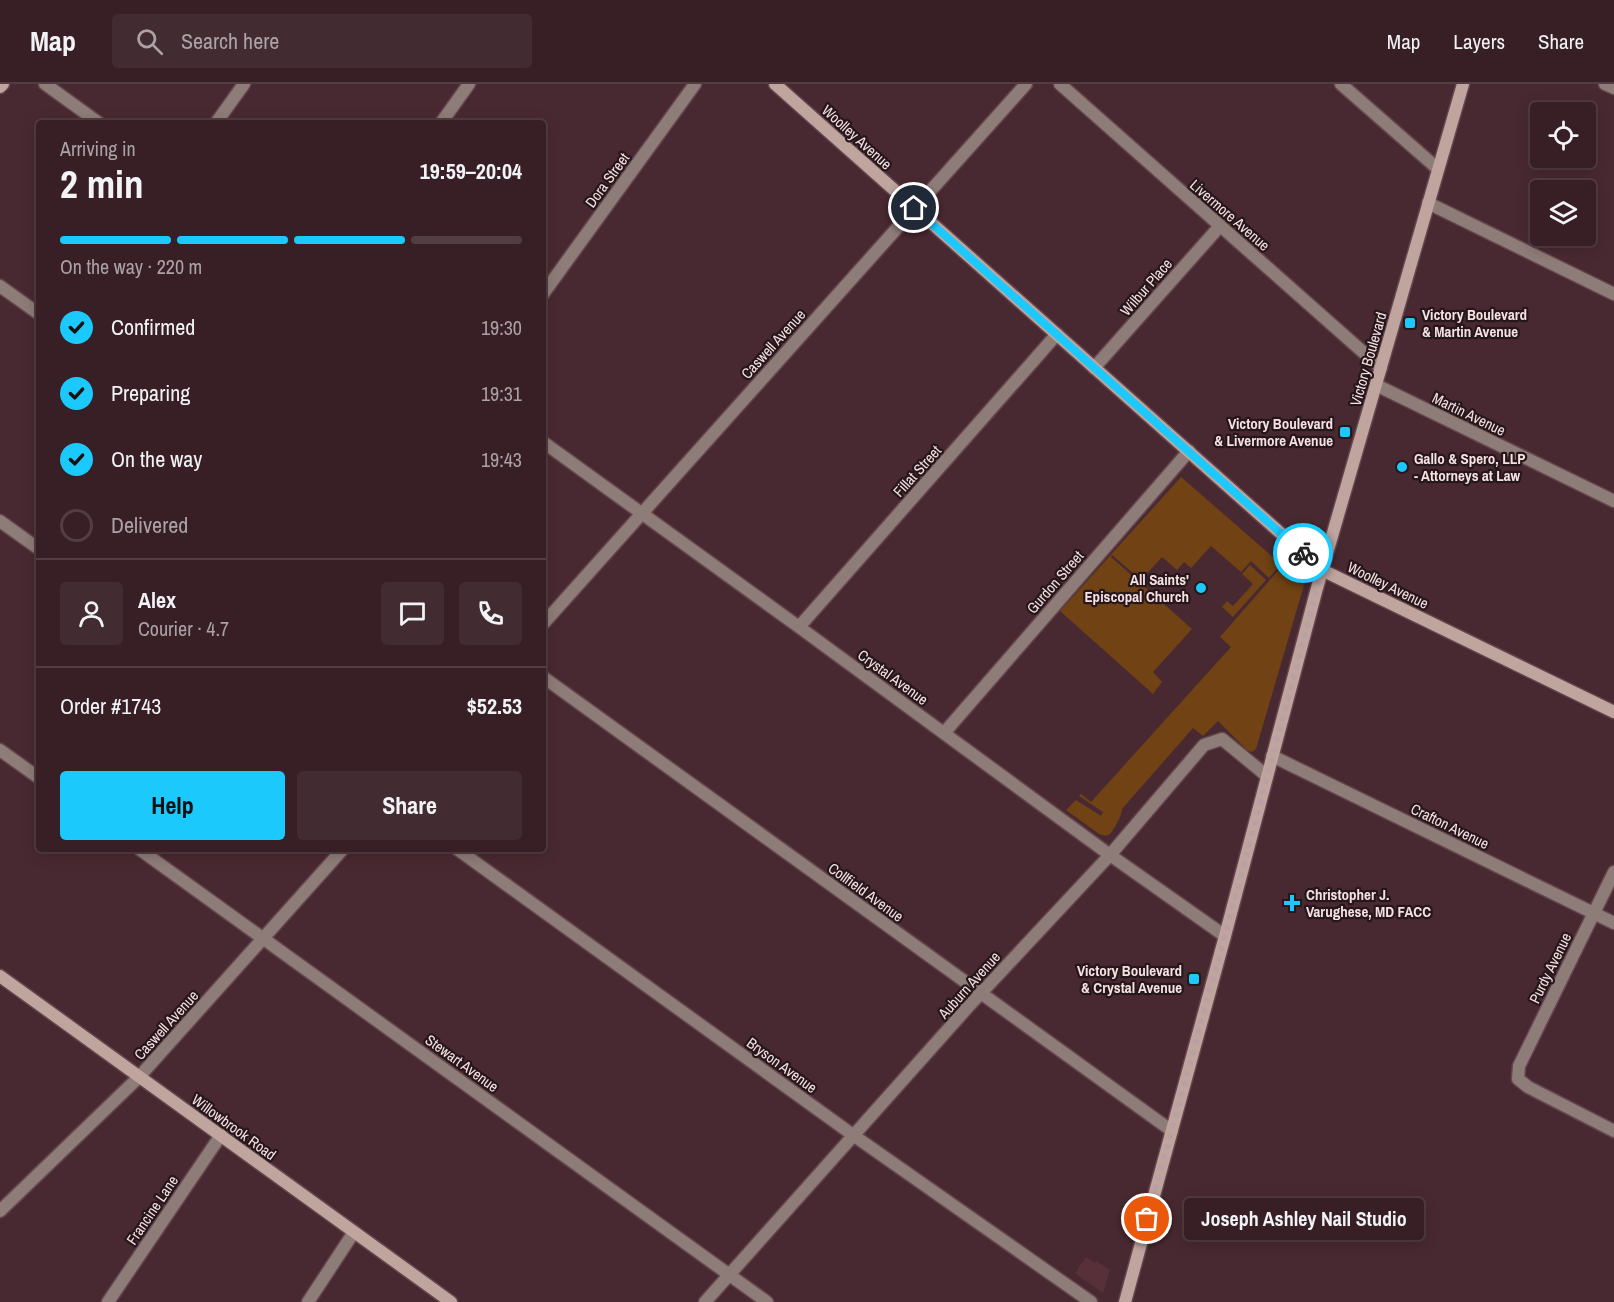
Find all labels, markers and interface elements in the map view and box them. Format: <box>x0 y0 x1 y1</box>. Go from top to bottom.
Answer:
search box <box>112 14 532 68</box>
text: Map <box>30 22 76 60</box>
icon: search <box>133 25 166 58</box>
text: Search here <box>181 26 279 56</box>
text: Map <box>1387 27 1420 56</box>
text: Layers <box>1453 27 1505 56</box>
text: Share <box>1538 27 1584 56</box>
street label: Woolley Avenue <box>817 100 897 174</box>
map controls <box>1530 102 1596 246</box>
button: locate <box>1530 102 1596 168</box>
text: Arriving in <box>60 135 136 162</box>
street label: Dora Street <box>580 148 634 212</box>
text: 19:59–20:04 <box>420 156 522 186</box>
text: 2 min <box>60 158 144 210</box>
street label: Livermore Avenue <box>1186 174 1275 256</box>
button: layers <box>1530 180 1596 246</box>
pin <box>888 182 939 233</box>
icon: home <box>897 191 930 224</box>
text: On the way · 220 m <box>60 253 202 280</box>
street label: Wilbur Place <box>1115 254 1177 320</box>
street label: Caswell Avenue <box>736 304 810 383</box>
place label: Victory Boulevard & Martin Avenue <box>1422 304 1527 342</box>
street label: Victory Boulevard <box>1345 310 1391 408</box>
icon: check <box>60 311 93 344</box>
text: Confirmed <box>111 312 195 342</box>
text: 19:30 <box>481 314 522 341</box>
marker: Victory Boulevard & Martin Avenue <box>1403 316 1417 330</box>
icon: check <box>60 377 93 410</box>
text: Preparing <box>111 378 190 408</box>
text: 19:31 <box>481 380 522 407</box>
street label: Martin Avenue <box>1429 387 1509 441</box>
place label: Victory Boulevard & Livermore Avenue <box>1214 413 1333 451</box>
marker: Victory Boulevard & Livermore Avenue <box>1338 425 1352 439</box>
street label: Fillat Street <box>888 440 946 501</box>
icon: check <box>60 443 93 476</box>
text: On the way <box>111 444 202 474</box>
text: 19:43 <box>481 446 522 473</box>
place label: Gallo & Spero, LLP - Attorneys at Law <box>1414 448 1525 486</box>
marker: Gallo & Spero, LLP - Attorneys at Law <box>1395 460 1409 474</box>
text: Delivered <box>111 510 188 540</box>
courier <box>1273 523 1333 583</box>
icon: bike <box>1287 537 1320 570</box>
street label: Gurdon Street <box>1022 546 1089 618</box>
street label: Woolley Avenue <box>1344 556 1432 614</box>
place label: All Saints' Episcopal Church <box>1084 569 1189 607</box>
marker: All Saints' Episcopal Church <box>1194 581 1208 595</box>
button: person <box>60 582 123 645</box>
button: chat <box>381 582 444 645</box>
button: phone <box>459 582 522 645</box>
text: Alex <box>138 585 176 615</box>
text: Courier · 4.7 <box>138 615 229 642</box>
street label: Crystal Avenue <box>853 644 933 710</box>
text: Order #1743 <box>60 691 161 721</box>
text: $52.53 <box>467 691 522 721</box>
button: Help <box>60 771 285 840</box>
button: Share <box>297 771 522 840</box>
street label: Crafton Avenue <box>1407 798 1493 854</box>
street label: Collfield Avenue <box>824 857 908 927</box>
place label: Christopher J. Varughese, MD FACC <box>1306 884 1431 922</box>
marker: Christopher J. Varughese, MD FACC <box>1283 894 1301 912</box>
street label: Purdy Avenue <box>1524 929 1576 1007</box>
street label: Auburn Avenue <box>932 947 1005 1024</box>
place label: Victory Boulevard & Crystal Avenue <box>1077 960 1182 998</box>
marker: Victory Boulevard & Crystal Avenue <box>1187 972 1201 986</box>
street label: Caswell Avenue <box>129 985 203 1064</box>
street label: Stewart Avenue <box>421 1029 503 1097</box>
street label: Bryson Avenue <box>742 1032 822 1098</box>
street label: Willowbrook Road <box>187 1089 281 1165</box>
street label: Francine Lane <box>121 1171 183 1249</box>
pin <box>1121 1193 1172 1244</box>
callout: Joseph Ashley Nail Studio <box>1183 1198 1423 1240</box>
icon: bag <box>1130 1202 1163 1235</box>
text: Joseph Ashley Nail Studio <box>1201 1205 1407 1232</box>

